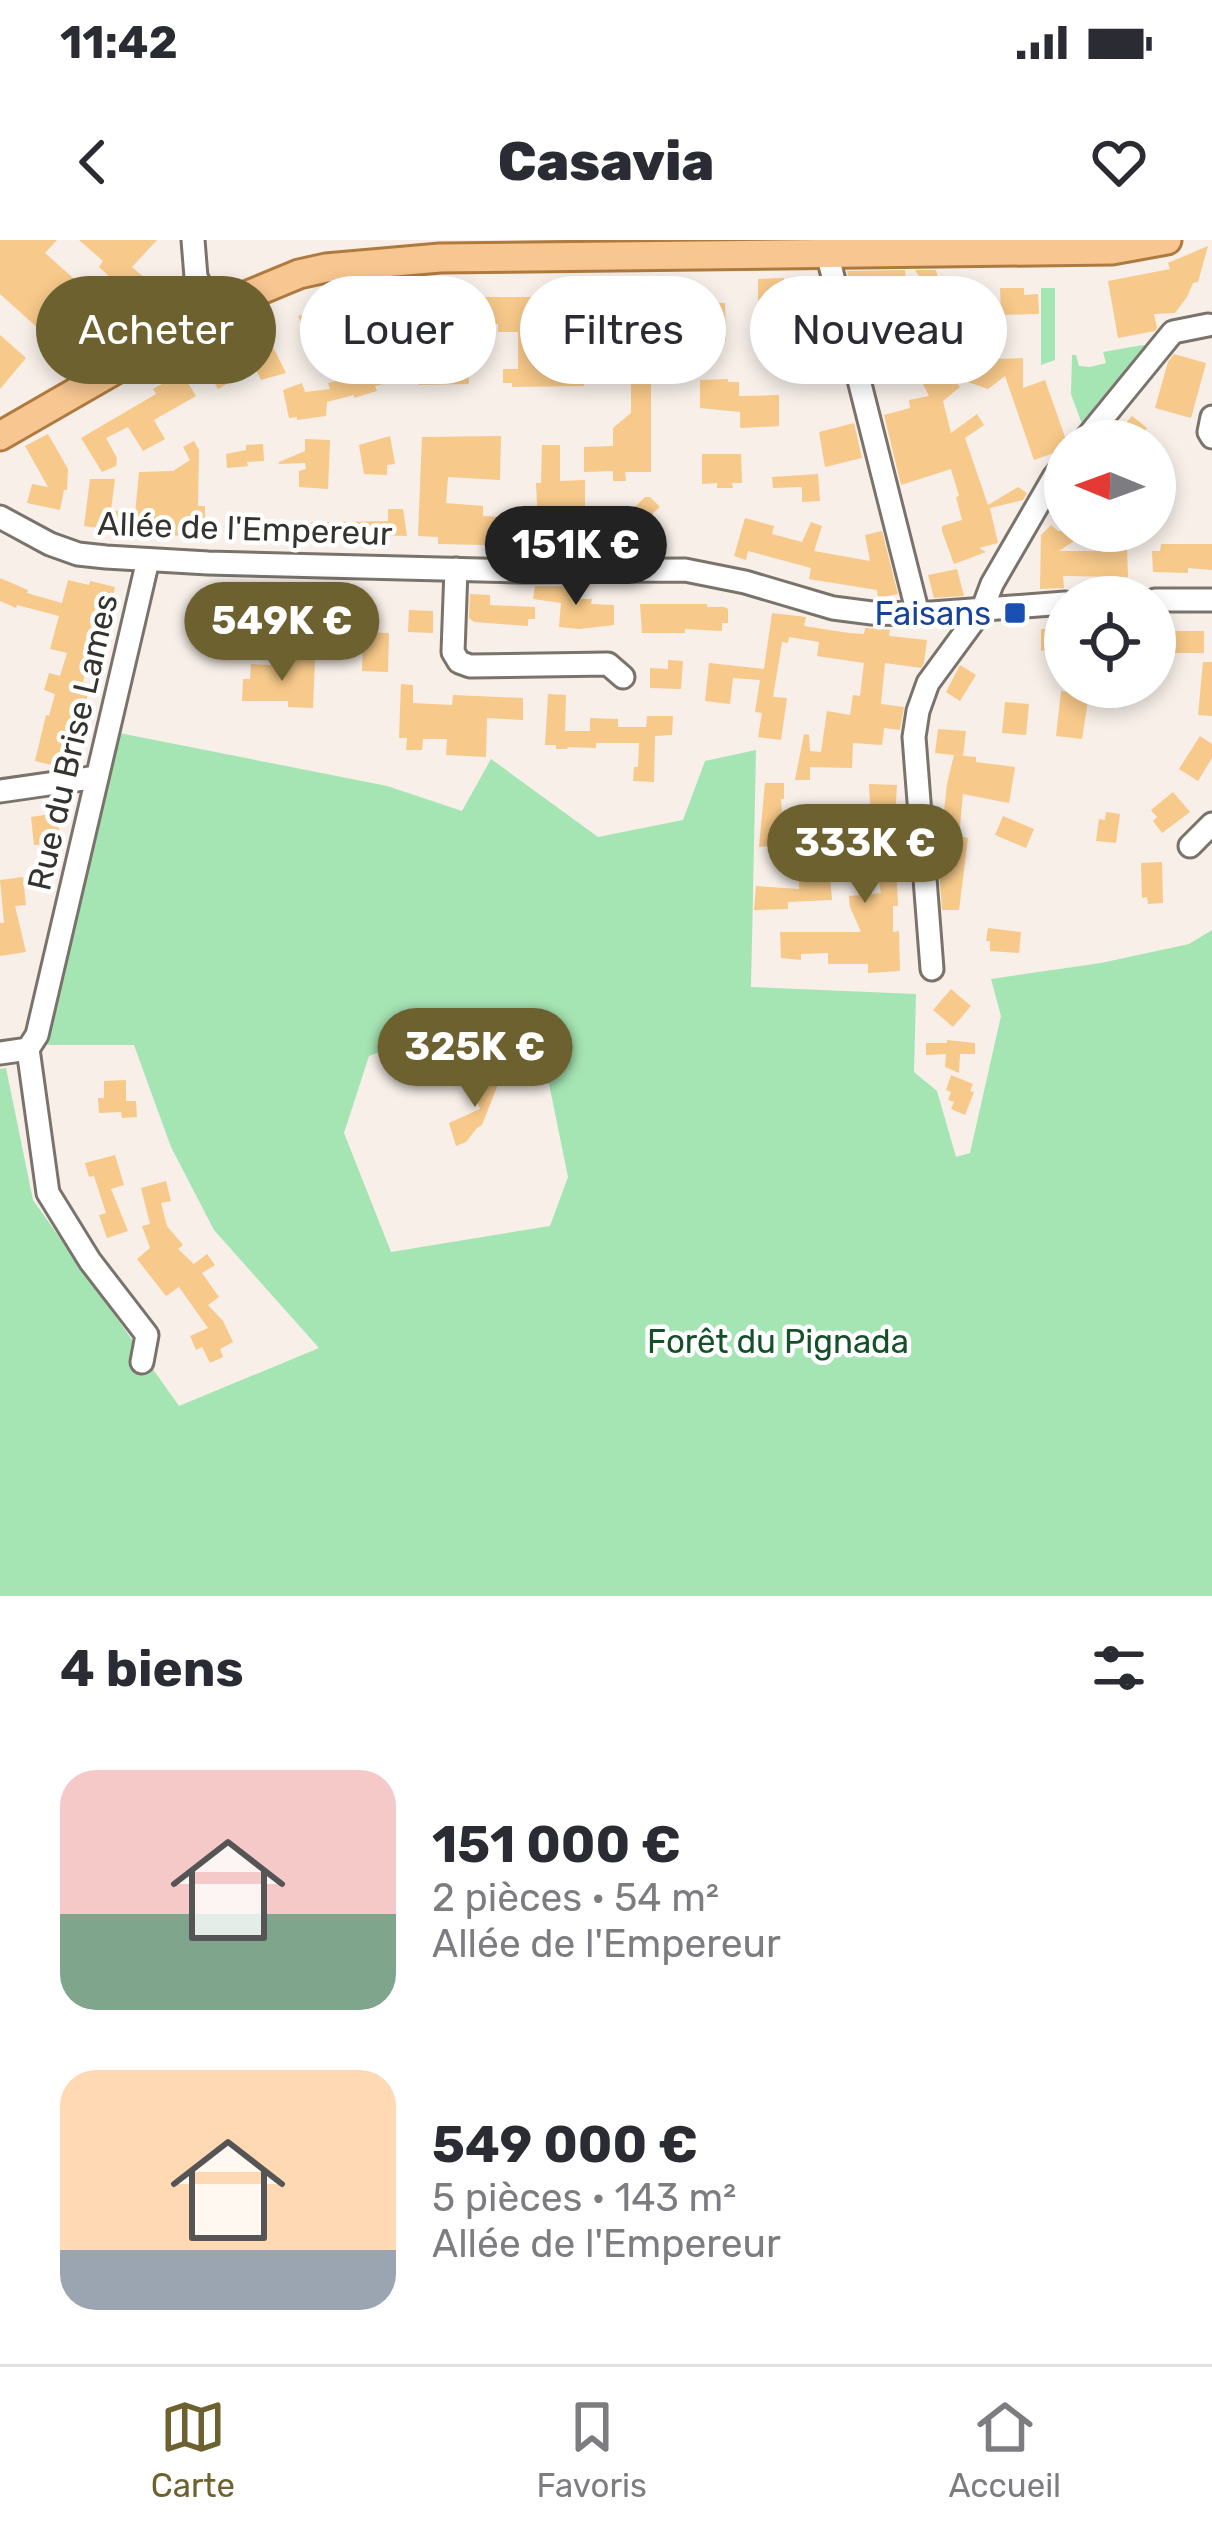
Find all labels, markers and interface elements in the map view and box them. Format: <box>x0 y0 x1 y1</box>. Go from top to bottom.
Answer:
text: 11:42 <box>60 16 178 69</box>
icon: back <box>60 129 126 195</box>
icon: heart <box>1086 129 1152 195</box>
text: Casavia <box>498 130 714 194</box>
chip: Acheter <box>36 276 276 384</box>
chip: Louer <box>300 276 496 384</box>
chip: Filtres <box>520 276 726 384</box>
chip: Nouveau <box>750 276 1007 384</box>
north arrow <box>1044 420 1176 552</box>
map controls <box>1044 420 1176 708</box>
street label: Allée de l'Empereur <box>97 504 394 553</box>
pin: 151K € <box>478 506 674 608</box>
text: 151K € <box>512 522 640 568</box>
button: locate <box>1044 576 1176 708</box>
pin: 549K € <box>184 582 380 684</box>
street label: Rue du Brise Lames <box>19 590 126 894</box>
place label: Faisans <box>875 594 991 633</box>
text: 549K € <box>211 598 353 644</box>
marker: Faisans <box>1002 600 1028 626</box>
pin: 333K € <box>767 804 963 906</box>
text: 333K € <box>794 820 936 866</box>
pin: 325K € <box>377 1008 573 1110</box>
text: 325K € <box>405 1024 545 1070</box>
park label: Forêt du Pignada <box>647 1322 909 1361</box>
icon: filters <box>1086 1635 1152 1701</box>
text: 4 biens <box>60 1638 244 1699</box>
text: 151 000 € <box>432 1814 681 1875</box>
icon: home <box>156 1818 300 1962</box>
text: 2 pièces · 54 m² <box>432 1875 719 1921</box>
text: Allée de l'Empereur <box>432 1921 781 1967</box>
text: 549 000 € <box>432 2114 698 2175</box>
icon: home <box>156 2118 300 2262</box>
text: 5 pièces · 143 m² <box>432 2175 736 2221</box>
text: Allée de l'Empereur <box>432 2221 781 2267</box>
tab: Carte <box>151 2394 235 2505</box>
tab: Favoris <box>537 2394 647 2505</box>
tab: Accueil <box>948 2394 1061 2505</box>

